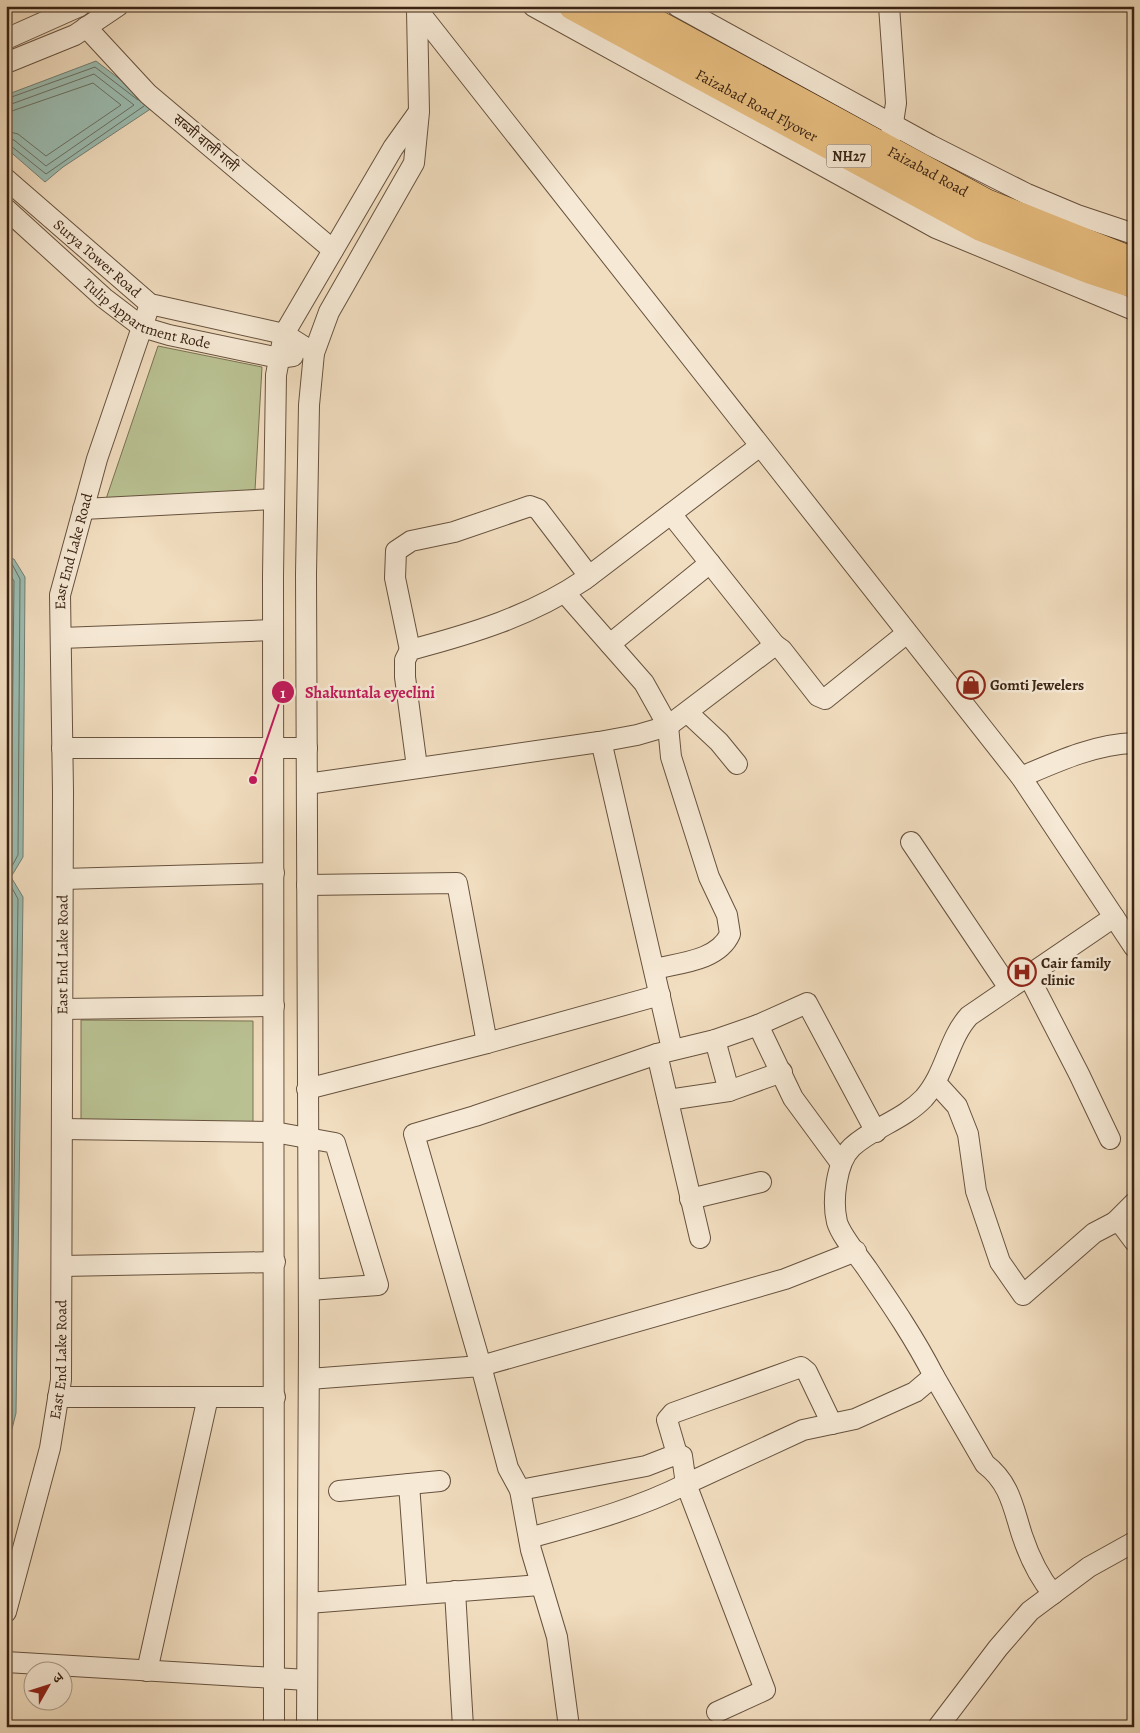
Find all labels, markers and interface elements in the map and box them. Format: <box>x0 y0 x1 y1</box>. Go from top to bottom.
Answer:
street label: Faizabad Road Flyover <box>692 64 822 147</box>
street label: सब्जी वाली गली <box>168 109 244 177</box>
street label: Faizabad Road <box>884 141 973 202</box>
road number: NH27 <box>826 144 872 168</box>
street label: Surya Tower Road <box>49 215 146 303</box>
street label: Tulip Appartment Rode <box>79 274 213 353</box>
street label: East End Lake Road <box>50 490 98 610</box>
shop icon: Gomti Jewelers <box>956 670 986 700</box>
place label: Gomti Jewelers <box>990 675 1084 695</box>
callout: Shakuntala eyeclini <box>270 677 445 708</box>
text: Shakuntala eyeclini <box>305 682 435 704</box>
text: 1 <box>280 683 286 703</box>
street label: East End Lake Road <box>52 894 73 1015</box>
place label: Cair family clinic <box>1041 953 1112 990</box>
hospital icon: Cair family clinic <box>1007 957 1037 987</box>
street label: East End Lake Road <box>45 1299 71 1421</box>
north arrow <box>22 1660 72 1710</box>
text: उ <box>47 1669 68 1688</box>

